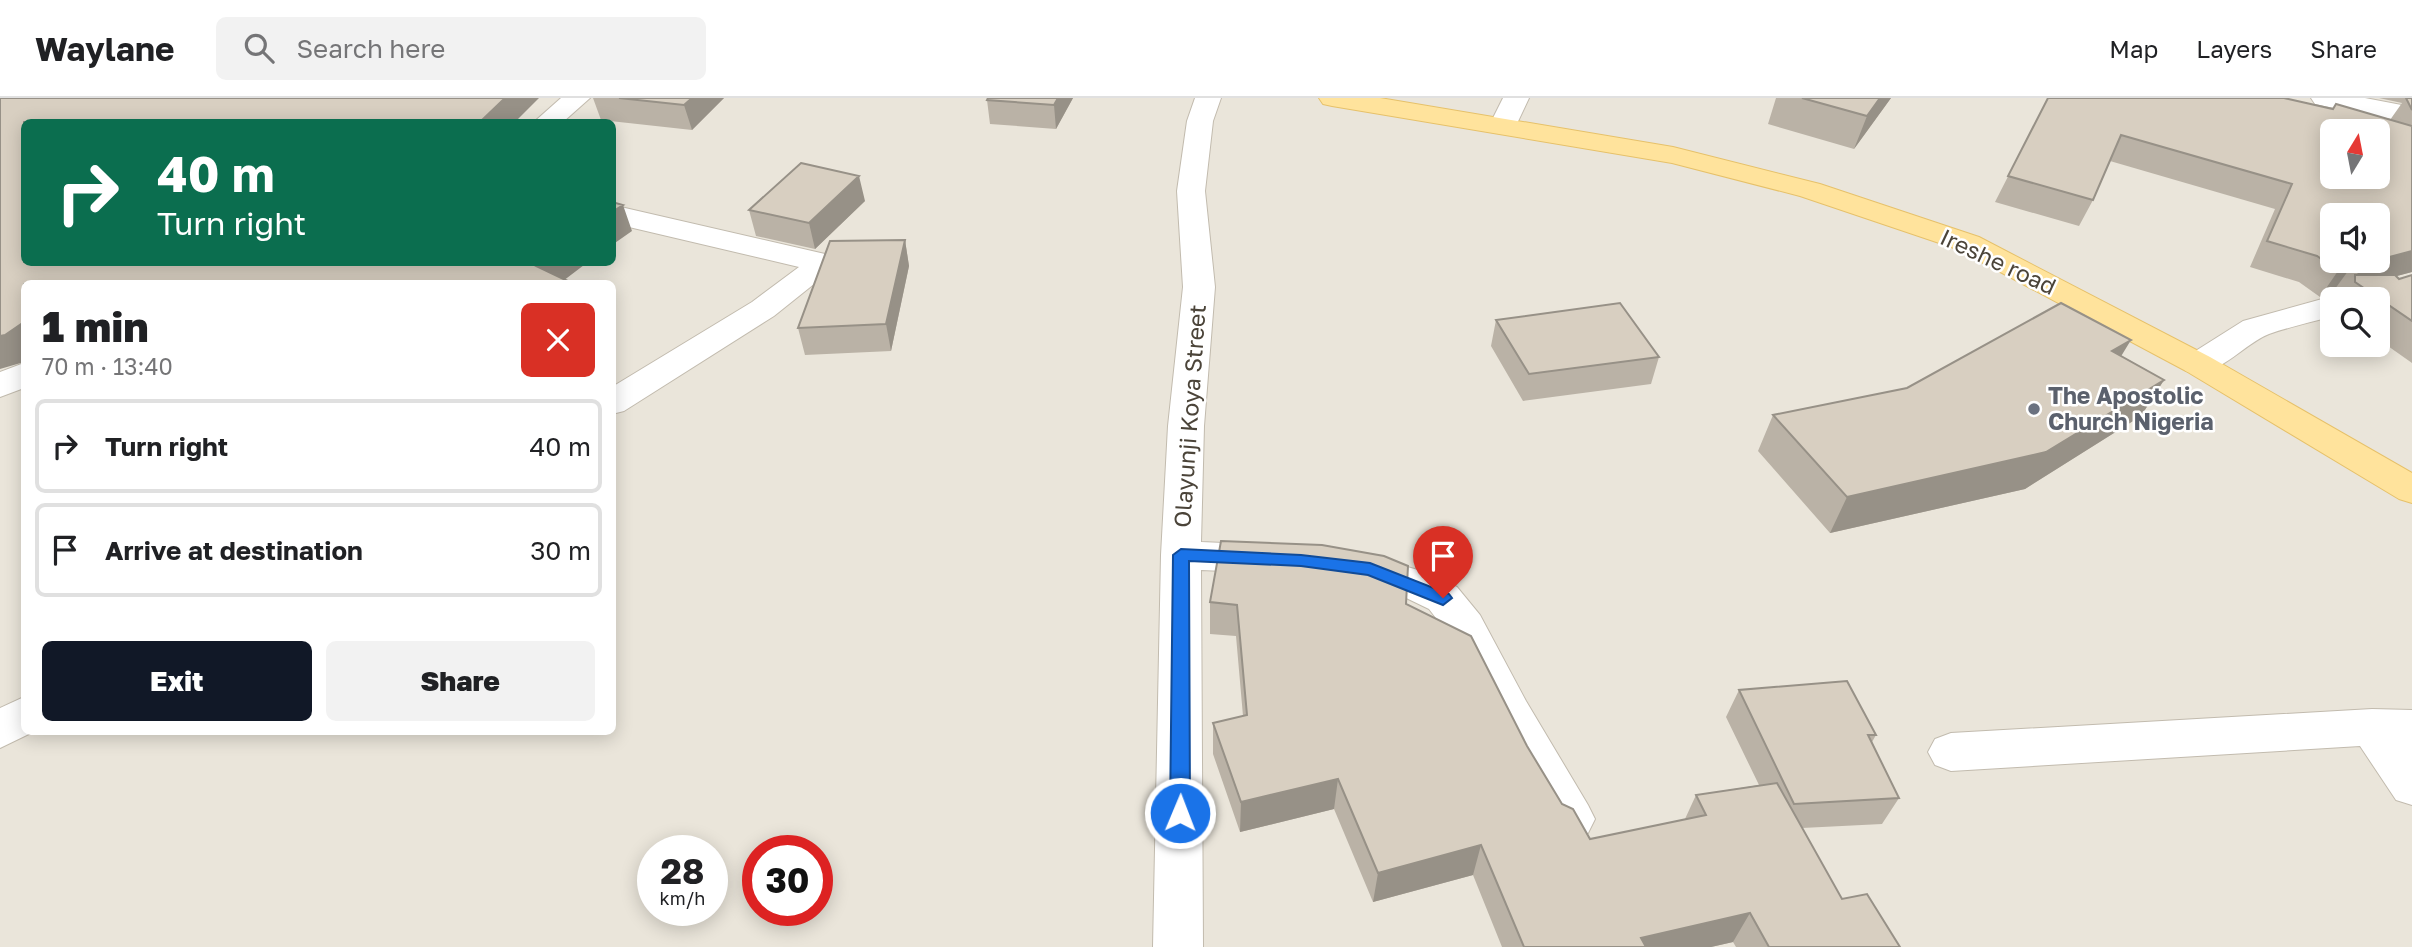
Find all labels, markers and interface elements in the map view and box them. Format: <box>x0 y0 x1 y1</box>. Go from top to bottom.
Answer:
search box <box>216 17 706 80</box>
text: Waylane <box>35 29 174 68</box>
icon: search <box>240 29 278 67</box>
text: Search here <box>296 33 445 64</box>
text: Map <box>2109 34 2158 63</box>
text: Layers <box>2196 34 2272 63</box>
text: Share <box>2310 34 2377 63</box>
north arrow <box>2320 119 2390 189</box>
map controls <box>2320 119 2390 357</box>
text: 40 m <box>157 144 275 203</box>
icon: right <box>42 147 133 238</box>
button: sound <box>2320 203 2390 273</box>
text: Turn right <box>157 204 306 242</box>
street label: Ireshe road <box>1936 222 2061 300</box>
button: search <box>2320 287 2390 357</box>
text: 1 min <box>42 301 149 351</box>
button: close <box>521 303 595 377</box>
street label: Olayunji Koya Street <box>1167 303 1211 528</box>
text: 70 m · 13:40 <box>42 352 173 380</box>
place label: The Apostolic Church Nigeria <box>2048 381 2214 435</box>
marker: The Apostolic Church Nigeria <box>2026 401 2042 417</box>
icon: right <box>46 427 84 465</box>
text: Turn right <box>105 431 228 462</box>
text: 40 m <box>530 431 591 462</box>
pin <box>1413 526 1473 598</box>
icon: arrive <box>46 531 84 569</box>
text: Arrive at destination <box>105 535 363 566</box>
text: 30 m <box>530 535 591 566</box>
icon: arrive <box>1424 537 1462 575</box>
button: Exit <box>42 641 312 721</box>
button: Share <box>326 641 595 721</box>
position arrow <box>1143 776 1217 850</box>
speed limit sign: 30 <box>742 835 833 926</box>
text: 28 <box>661 850 704 892</box>
text: km/h <box>660 887 705 909</box>

